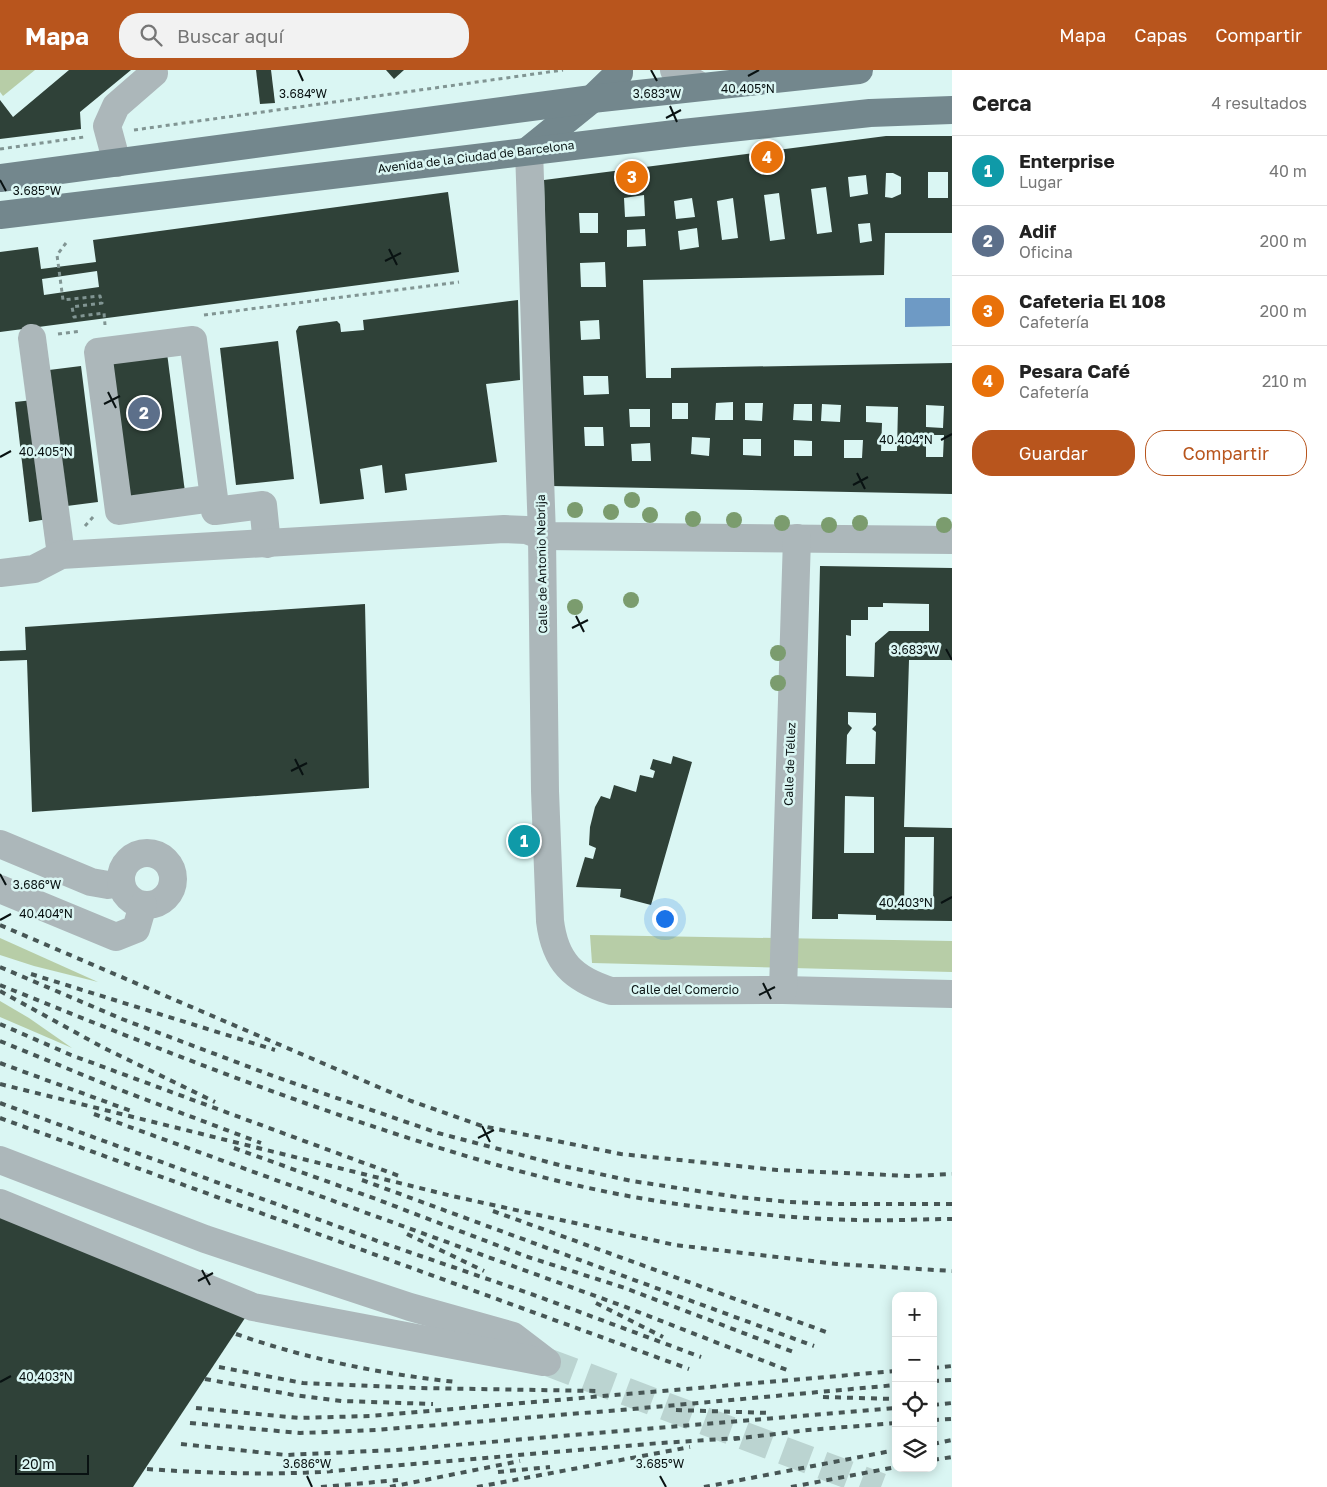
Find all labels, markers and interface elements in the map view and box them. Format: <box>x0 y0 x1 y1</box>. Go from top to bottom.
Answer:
search box <box>119 13 469 58</box>
text: Mapa <box>25 21 89 50</box>
icon: search <box>137 21 165 49</box>
text: Buscar aquí <box>177 24 284 47</box>
text: Mapa <box>1059 24 1106 46</box>
text: Capas <box>1134 24 1187 46</box>
text: Compartir <box>1215 24 1302 46</box>
text: 40.405°N <box>721 81 775 96</box>
text: 3.684°W <box>279 86 328 101</box>
text: 3.683°W <box>633 86 682 101</box>
text: Cerca <box>972 90 1031 116</box>
text: 4 resultados <box>1212 93 1307 113</box>
street label: Avenida de la Ciudad de Barcelona <box>377 137 575 176</box>
pin: 4 <box>751 138 783 176</box>
text: Enterprise <box>1019 149 1115 172</box>
pin: 3 <box>616 158 648 196</box>
text: 1 <box>984 161 992 181</box>
text: 40 m <box>1269 161 1307 181</box>
text: Lugar <box>1019 172 1063 192</box>
text: 3.685°W <box>13 183 62 198</box>
text: Adif <box>1019 219 1056 242</box>
text: 2 <box>983 231 993 251</box>
text: 200 m <box>1260 231 1307 251</box>
text: Oficina <box>1019 242 1073 262</box>
text: Cafeteria El 108 <box>1019 289 1166 312</box>
text: 3 <box>983 301 993 321</box>
text: 200 m <box>1260 301 1307 321</box>
text: Cafetería <box>1019 312 1089 332</box>
text: Pesara Café <box>1019 359 1130 382</box>
text: 4 <box>983 371 993 391</box>
text: 210 m <box>1262 371 1307 391</box>
text: Cafetería <box>1019 382 1089 402</box>
pin: 2 <box>128 394 160 432</box>
button: Guardar <box>972 430 1135 476</box>
button: Compartir <box>1145 430 1307 476</box>
text: 40.404°N <box>879 432 933 447</box>
text: 40.405°N <box>19 444 73 459</box>
street label: Calle de Antonio Nebrija <box>533 494 550 634</box>
text: 3.683°W <box>891 642 940 657</box>
street label: Calle de Téllez <box>781 722 798 806</box>
pin: 1 <box>508 822 540 860</box>
text: 3.686°W <box>13 877 62 892</box>
text: 40.403°N <box>879 895 933 910</box>
text: 40.404°N <box>19 906 73 921</box>
your location <box>652 906 678 932</box>
street label: Calle del Comercio <box>631 982 739 997</box>
map controls <box>892 1292 937 1472</box>
button: + <box>892 1292 937 1337</box>
button: − <box>892 1337 937 1382</box>
text: 40.403°N <box>19 1369 73 1384</box>
button: locate <box>892 1382 937 1427</box>
button: layers <box>892 1427 937 1472</box>
scale bar <box>15 1452 89 1475</box>
text: 20 m <box>22 1455 55 1472</box>
text: 3.686°W <box>283 1456 332 1471</box>
text: 3.685°W <box>636 1456 685 1471</box>

